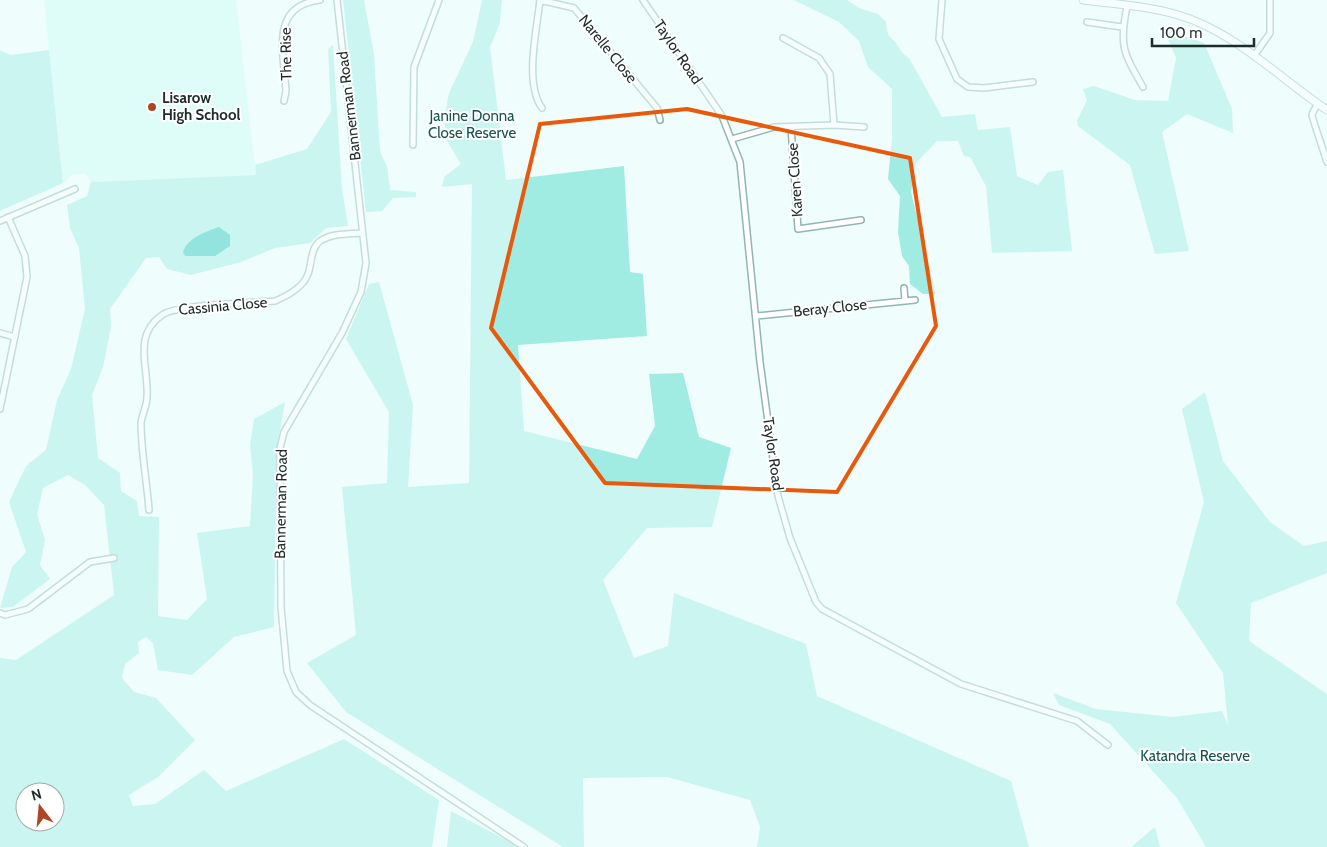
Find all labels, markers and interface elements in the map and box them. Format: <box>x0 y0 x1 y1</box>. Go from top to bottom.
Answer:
street label: Narelle Close <box>575 11 641 87</box>
scale bar <box>1152 15 1254 47</box>
street label: Taylor Road <box>650 16 706 88</box>
text: 100 m <box>1160 24 1202 42</box>
street label: The Rise <box>277 27 295 81</box>
street label: Bannerman Road <box>333 50 365 162</box>
place label: Lisarow High School <box>162 89 240 124</box>
marker: Lisarow High School <box>146 101 158 113</box>
park label: Janine Donna Close Reserve <box>428 107 516 142</box>
street label: Karen Close <box>783 142 807 218</box>
street label: Cassinia Close <box>178 293 268 319</box>
street label: Beray Close <box>792 295 868 321</box>
street label: Taylor Road <box>759 416 787 492</box>
street label: Bannerman Road <box>271 449 291 559</box>
park label: Katandra Reserve <box>1140 747 1250 765</box>
north arrow <box>15 782 65 832</box>
text: N <box>29 784 44 805</box>

